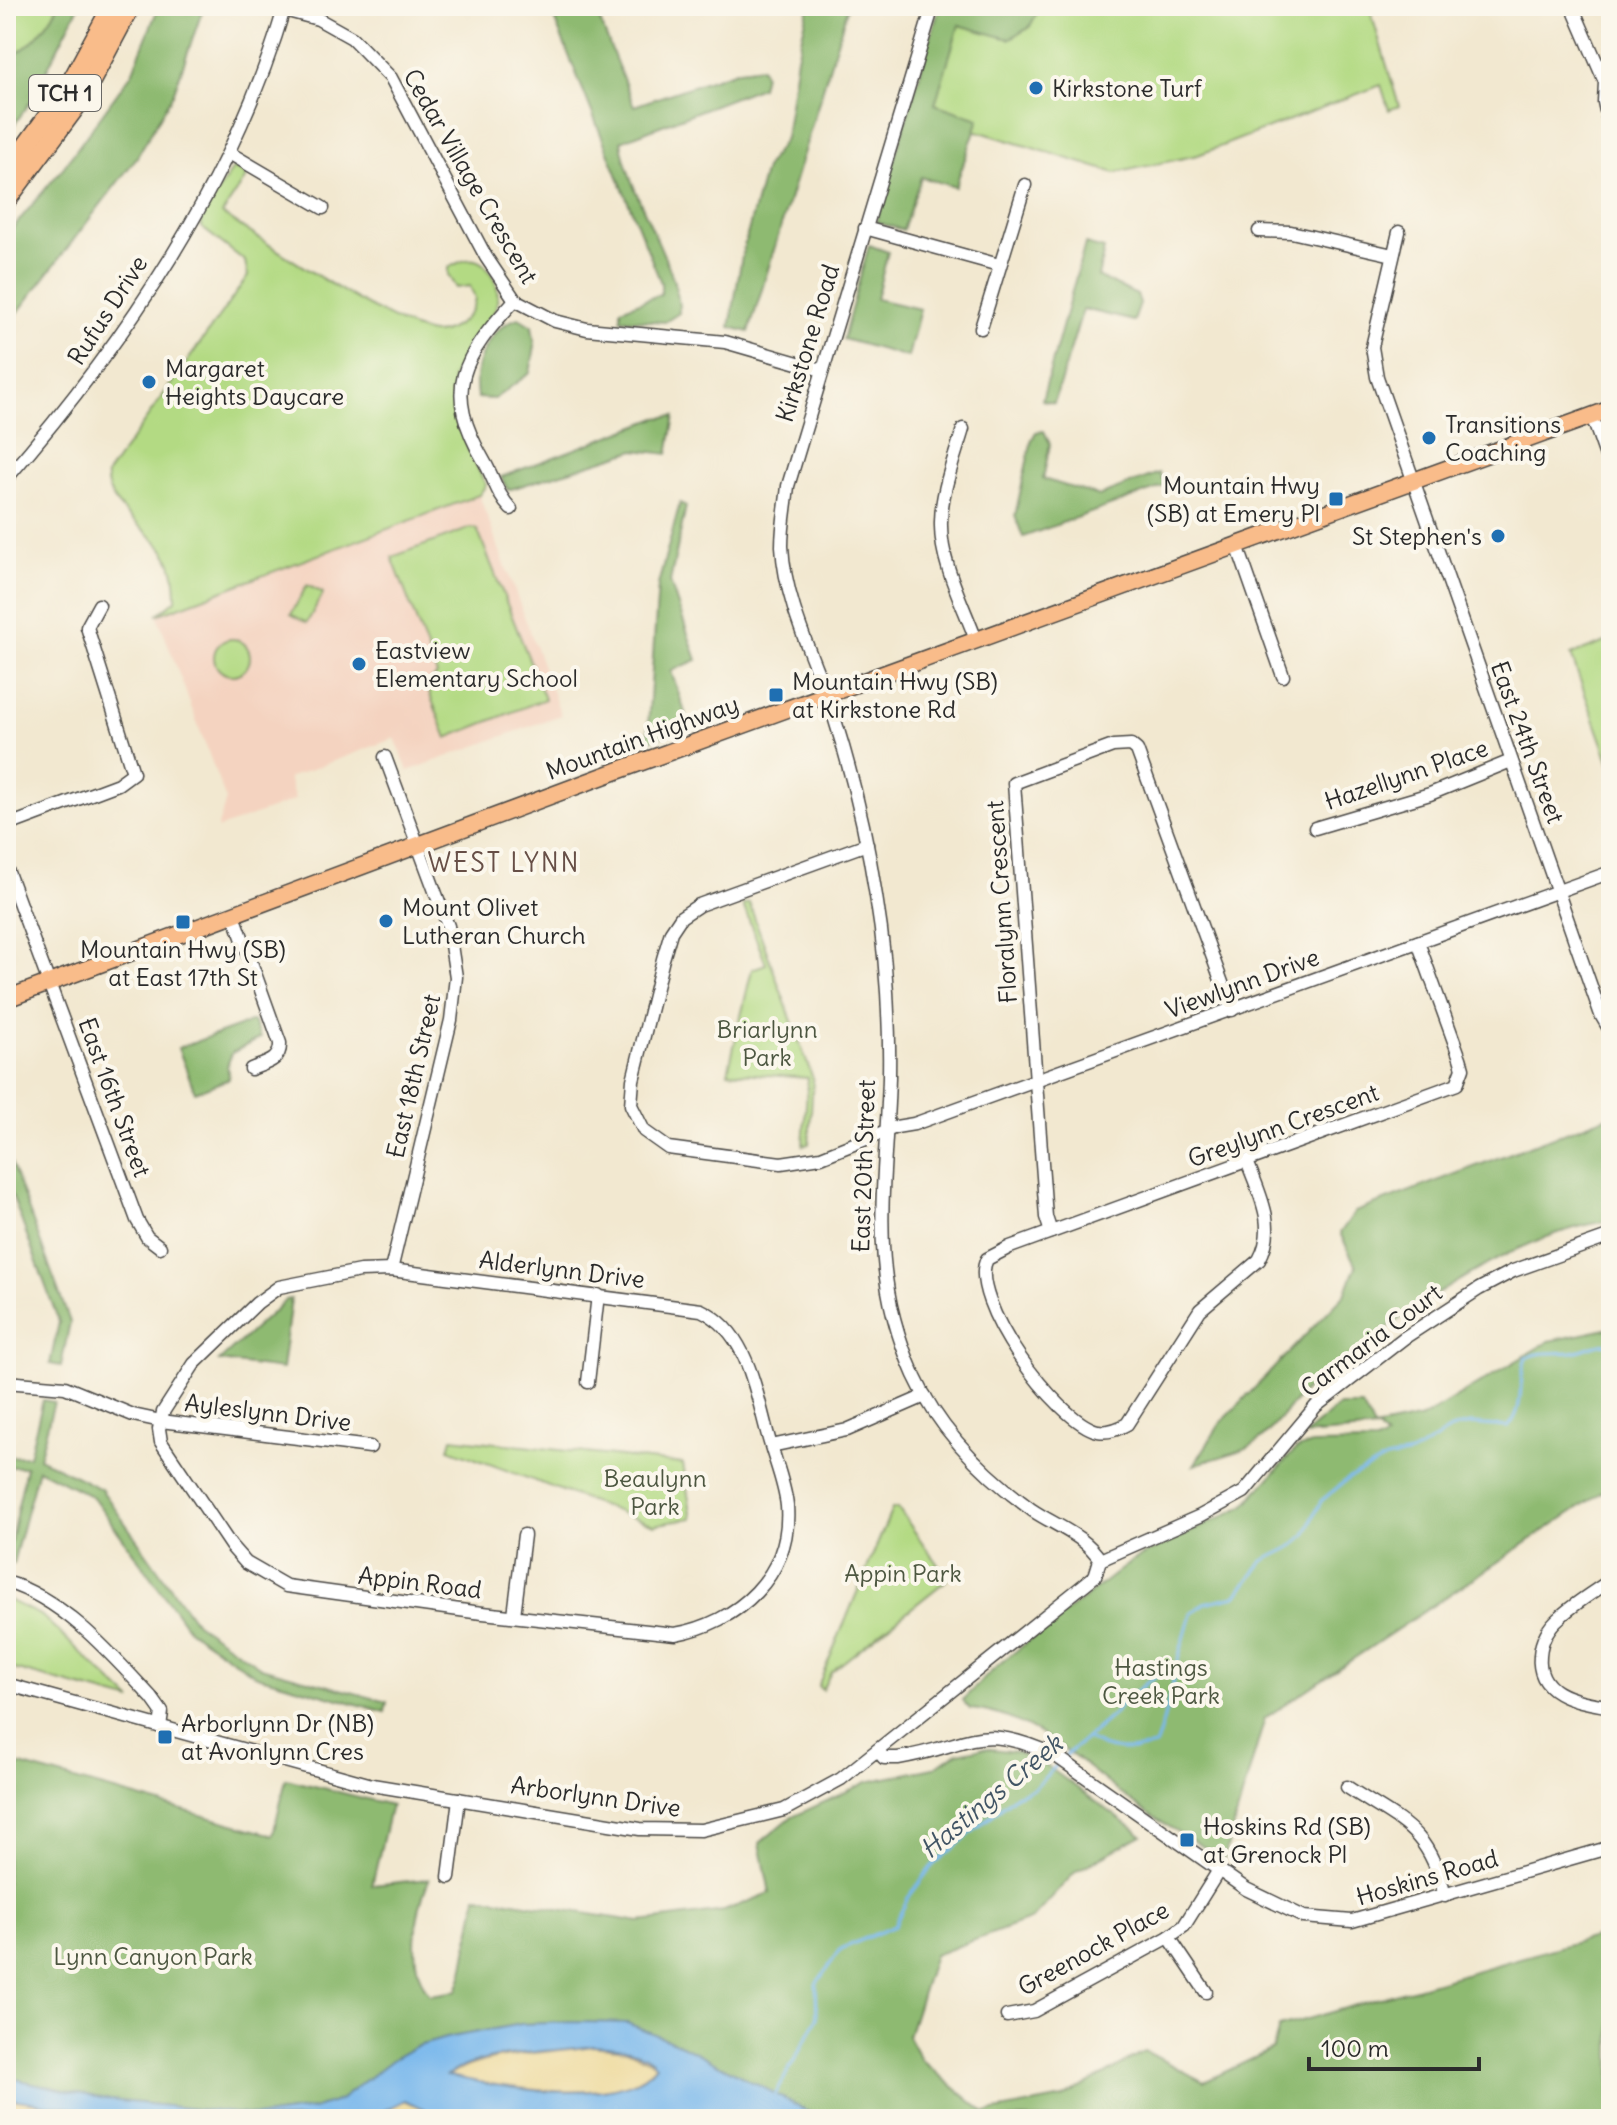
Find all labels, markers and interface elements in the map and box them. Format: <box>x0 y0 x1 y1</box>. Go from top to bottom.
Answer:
street label: Cedar Village Crescent <box>397 63 545 289</box>
place label: Kirkstone Turf <box>1052 73 1203 103</box>
road number: TCH 1 <box>29 75 101 111</box>
marker: Kirkstone Turf <box>1027 79 1045 97</box>
street label: Rufus Drive <box>61 250 153 370</box>
street label: Kirkstone Road <box>769 260 845 426</box>
place label: Margaret Heights Daycare <box>165 353 344 411</box>
marker: Margaret Heights Daycare <box>140 373 158 391</box>
place label: Transitions Coaching <box>1445 409 1561 467</box>
marker: Transitions Coaching <box>1420 429 1438 447</box>
place label: Mountain Hwy (SB) at Emery Pl <box>1147 470 1320 528</box>
marker: Mountain Hwy (SB) at Emery Pl <box>1327 490 1345 508</box>
place label: St Stephen's <box>1352 521 1482 551</box>
marker: St Stephen's <box>1489 527 1507 545</box>
place label: Eastview Elementary School <box>375 635 578 693</box>
marker: Eastview Elementary School <box>350 655 368 673</box>
street label: East 24th Street <box>1485 657 1571 827</box>
place label: Mountain Hwy (SB) at Kirkstone Rd <box>792 666 998 724</box>
marker: Mountain Hwy (SB) at Kirkstone Rd <box>767 686 785 704</box>
street label: Mountain Highway <box>541 688 743 786</box>
street label: Hazellynn Place <box>1320 732 1492 816</box>
street label: Floralynn Crescent <box>979 800 1023 1004</box>
district label: WEST LYNN <box>427 846 581 879</box>
place label: Mount Olivet Lutheran Church <box>402 892 586 950</box>
marker: Mount Olivet Lutheran Church <box>377 912 395 930</box>
marker: Mountain Hwy (SB) at East 17th St <box>174 913 192 931</box>
place label: Mountain Hwy (SB) at East 17th St <box>80 934 286 992</box>
street label: Viewlynn Drive <box>1161 941 1323 1025</box>
street label: East 18th Street <box>380 991 446 1161</box>
street label: East 16th Street <box>72 1013 158 1181</box>
park label: Briarlynn Park <box>716 1014 818 1072</box>
street label: Greylynn Crescent <box>1184 1077 1382 1173</box>
street label: East 20th Street <box>845 1079 881 1253</box>
street label: Alderlynn Drive <box>477 1244 647 1294</box>
street label: Carmaria Court <box>1294 1277 1448 1403</box>
street label: Ayleslynn Drive <box>183 1387 353 1437</box>
park label: Beaulynn Park <box>603 1463 707 1521</box>
park label: Appin Park <box>844 1558 962 1588</box>
street label: Appin Road <box>357 1560 483 1604</box>
park label: Hastings Creek Park <box>1102 1652 1220 1710</box>
place label: Arborlynn Dr (NB) at Avonlynn Cres <box>181 1708 374 1766</box>
water label: Hastings Creek <box>913 1726 1070 1865</box>
marker: Arborlynn Dr (NB) at Avonlynn Cres <box>156 1728 174 1746</box>
street label: Arborlynn Drive <box>509 1769 683 1823</box>
place label: Hoskins Rd (SB) at Grenock Pl <box>1203 1811 1371 1869</box>
marker: Hoskins Rd (SB) at Grenock Pl <box>1178 1831 1196 1849</box>
street label: Hoskins Road <box>1353 1842 1501 1912</box>
street label: Greenock Place <box>1012 1894 1174 2002</box>
park label: Lynn Canyon Park <box>53 1941 253 1971</box>
scale bar <box>1309 2021 1479 2071</box>
text: 100 m <box>1321 2033 1389 2063</box>

